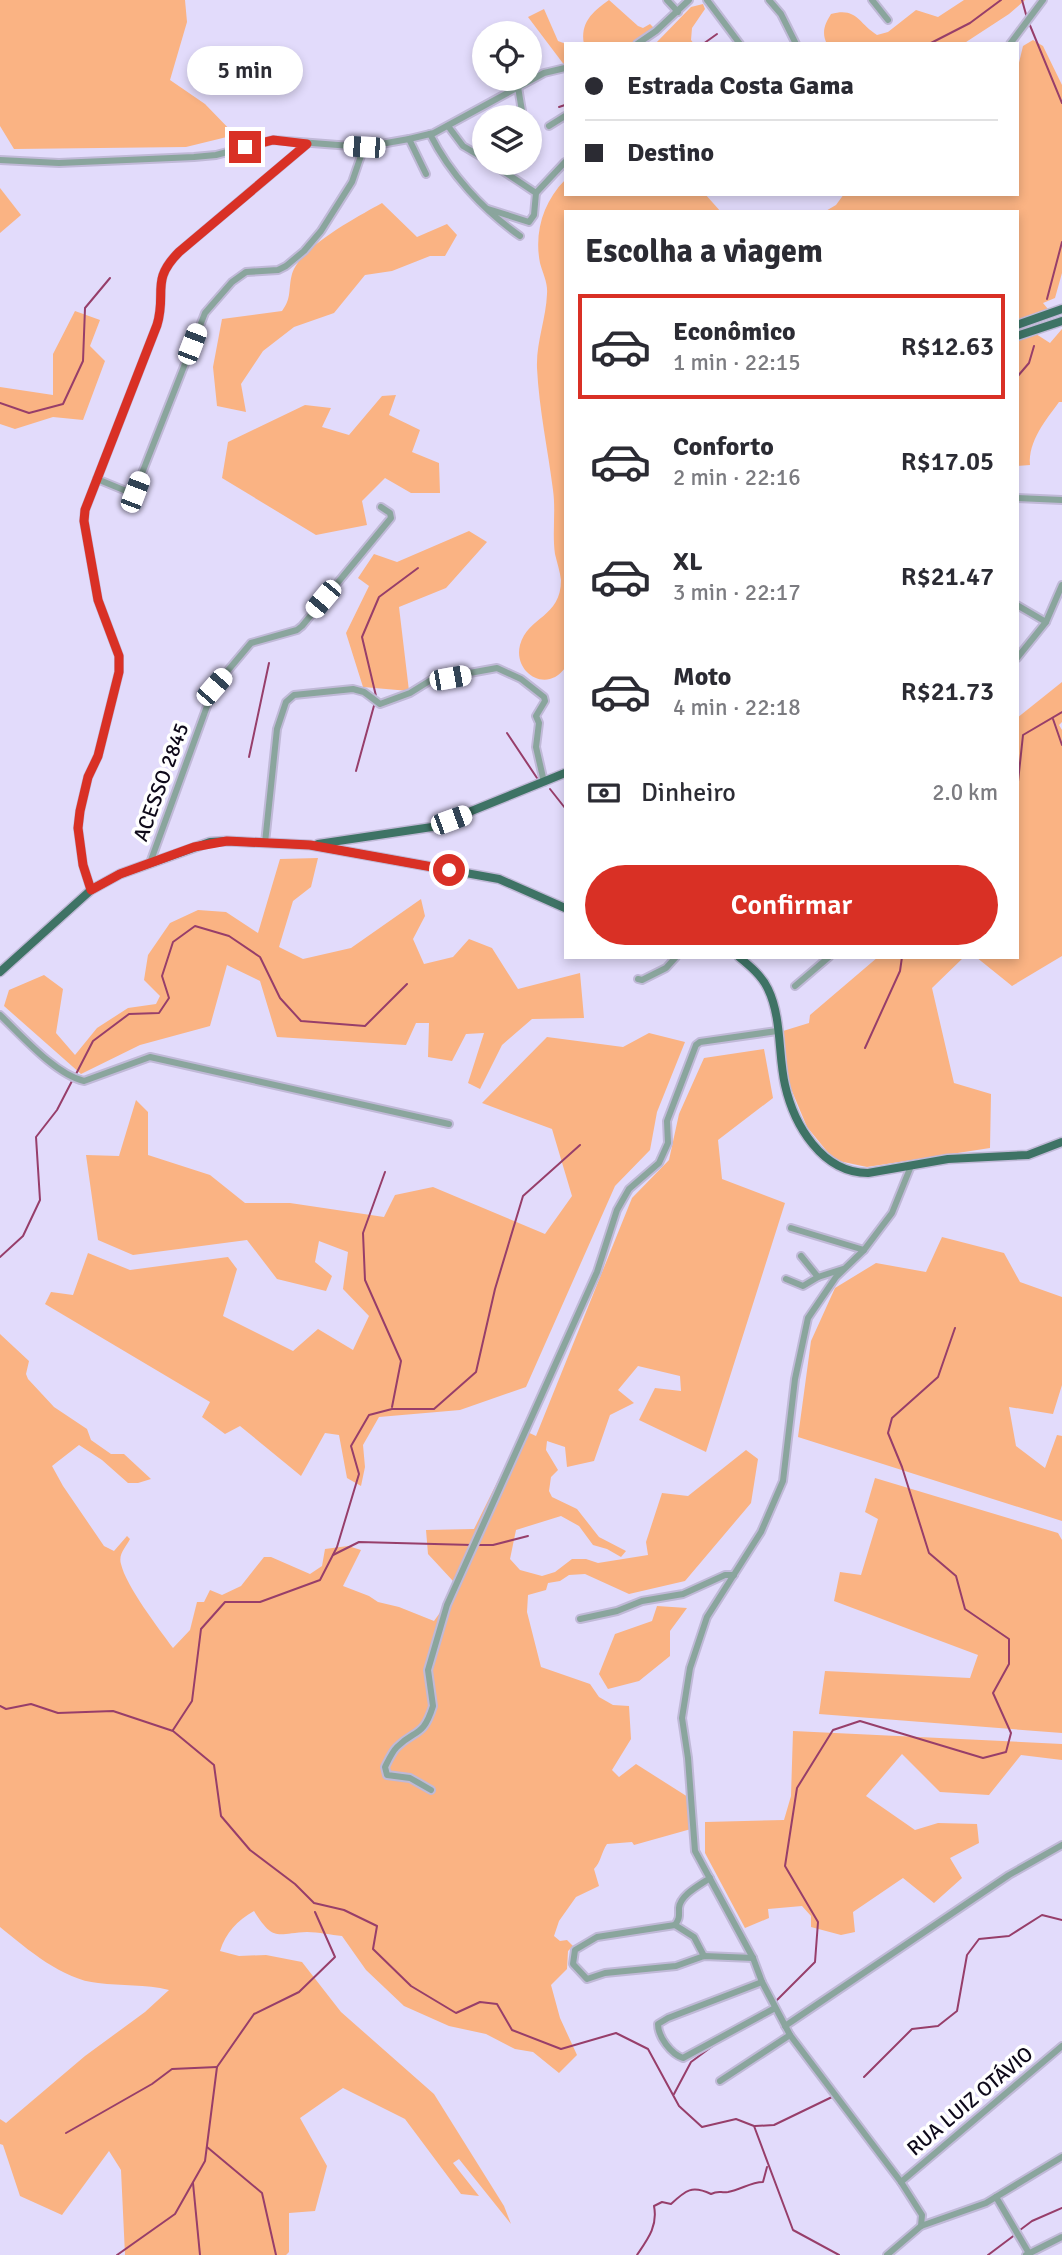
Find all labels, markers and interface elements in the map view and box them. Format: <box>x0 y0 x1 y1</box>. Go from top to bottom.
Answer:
map controls <box>472 21 542 175</box>
button: locate <box>472 21 542 91</box>
callout: 5 min <box>187 46 303 94</box>
text: 5 min <box>217 56 273 85</box>
text: Estrada Costa Gama <box>627 70 854 102</box>
button: layers <box>472 105 542 175</box>
route end <box>229 131 261 163</box>
car <box>343 135 386 159</box>
text: Destino <box>627 137 714 169</box>
text: Escolha a viagem <box>585 232 823 271</box>
icon: car <box>589 315 652 378</box>
text: Econômico <box>673 316 796 348</box>
car <box>175 321 210 367</box>
text: R$12.63 <box>901 331 994 363</box>
text: 1 min · 22:15 <box>673 348 801 377</box>
icon: car <box>589 430 652 493</box>
text: Conforto <box>673 431 774 463</box>
text: R$17.05 <box>901 446 994 478</box>
text: 2 min · 22:16 <box>673 463 801 492</box>
car <box>118 469 153 515</box>
icon: car <box>589 545 652 608</box>
text: XL <box>673 546 703 578</box>
text: R$21.47 <box>901 561 994 593</box>
car <box>302 576 345 622</box>
text: 3 min · 22:17 <box>673 578 801 607</box>
icon: car <box>589 660 652 723</box>
text: Moto <box>673 661 731 693</box>
car <box>193 664 236 710</box>
car <box>428 664 473 692</box>
text: R$21.73 <box>901 676 994 708</box>
text: 4 min · 22:18 <box>673 693 801 722</box>
street label: ACESSO 2845 <box>128 719 194 845</box>
icon: cash <box>585 774 623 812</box>
text: Dinheiro <box>641 777 736 809</box>
text: 2.0 km <box>932 778 998 807</box>
car <box>428 803 475 837</box>
route start <box>433 854 465 886</box>
button: Confirmar <box>585 865 998 945</box>
street label: RUA LUIZ OTÁVIO <box>902 2041 1038 2161</box>

